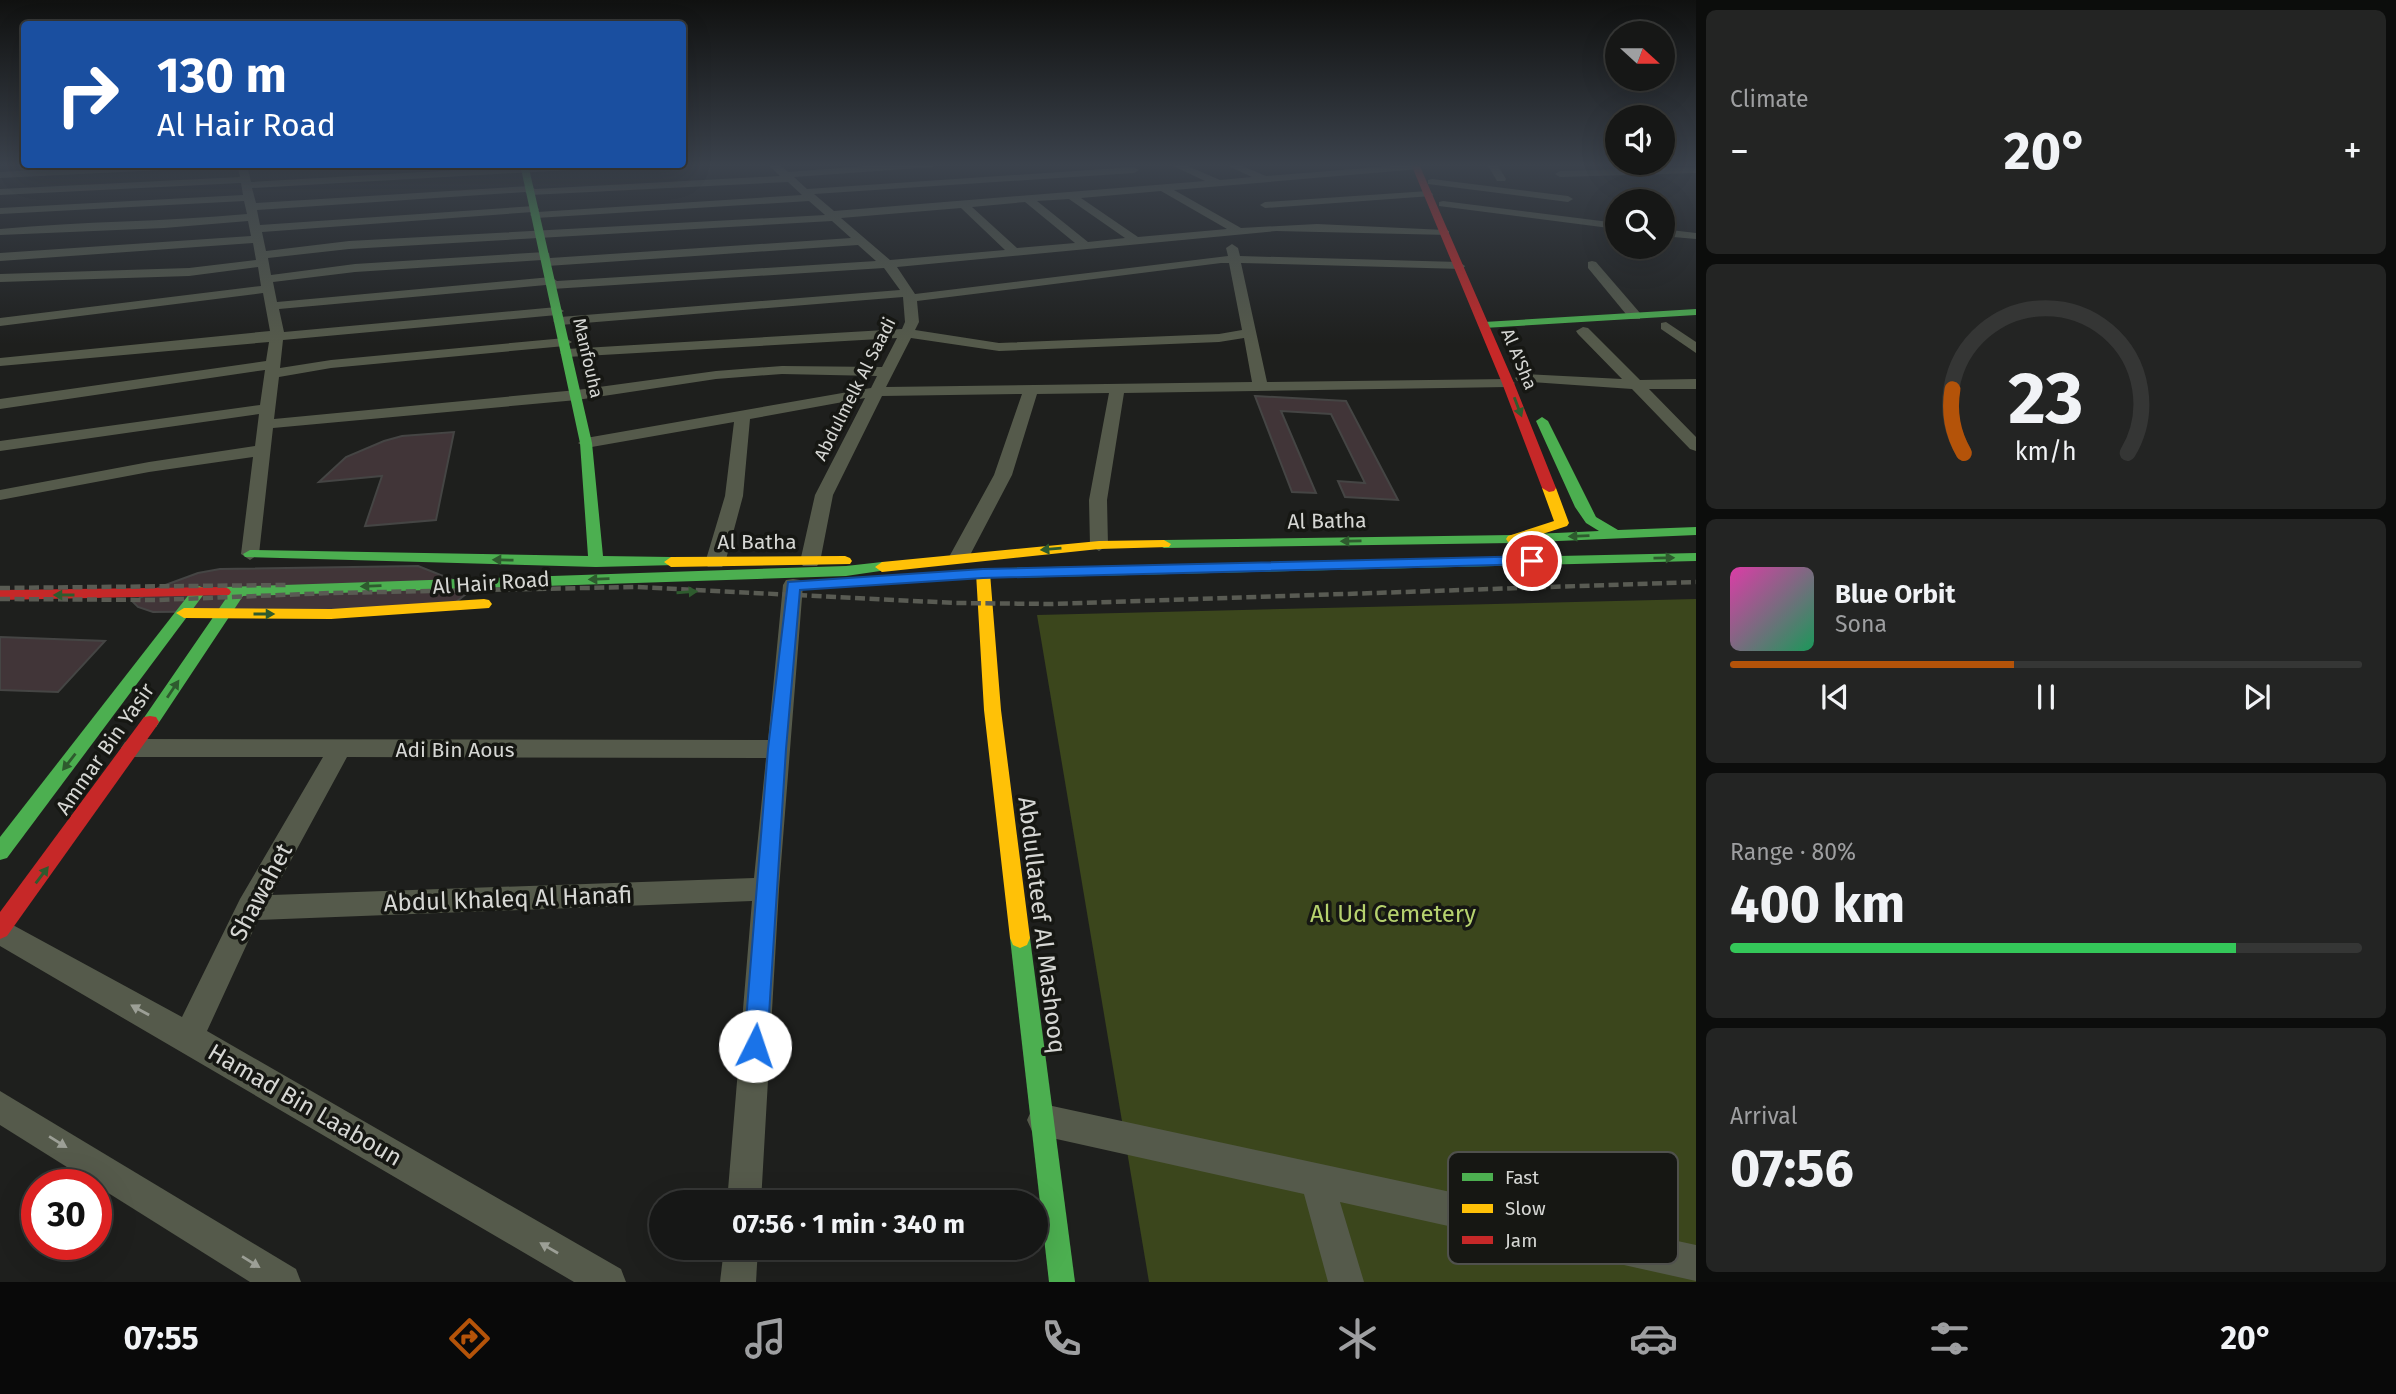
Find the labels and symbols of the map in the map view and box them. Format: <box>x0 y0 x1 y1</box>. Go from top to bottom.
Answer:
north arrow <box>1605 21 1675 91</box>
street label: Abdulmelk Al Saadi <box>809 314 901 464</box>
street label: Manfouha <box>568 316 608 400</box>
street label: Al A'Sha <box>1496 325 1542 393</box>
one-way arrow <box>1512 397 1523 418</box>
street label: Al Batha <box>1287 507 1367 535</box>
street label: Al Batha <box>717 529 797 555</box>
pin <box>1502 531 1562 591</box>
one-way arrow <box>1568 531 1590 542</box>
one-way arrow <box>1340 535 1362 547</box>
one-way arrow <box>1039 544 1061 555</box>
one-way arrow <box>1653 552 1675 564</box>
one-way arrow <box>492 554 514 566</box>
street label: Al Hair Road <box>431 566 551 600</box>
one-way arrow <box>588 573 610 585</box>
one-way arrow <box>360 580 382 592</box>
one-way arrow <box>676 586 698 597</box>
one-way arrow <box>53 589 75 601</box>
one-way arrow <box>253 608 275 620</box>
street label: Ammar Bin Yasir <box>50 678 160 820</box>
one-way arrow <box>166 680 180 698</box>
street label: Adi Bin Aous <box>396 737 515 763</box>
one-way arrow <box>62 753 77 771</box>
street label: Abdullateef Al Mashooq <box>1012 795 1072 1055</box>
street label: Shawahet <box>224 838 298 945</box>
one-way arrow <box>34 866 49 884</box>
street label: Abdul Khaleq Al Hanafi <box>383 881 633 917</box>
park label: Al Ud Cemetery <box>1310 900 1476 928</box>
one-way arrow <box>130 1004 150 1016</box>
position arrow <box>718 1009 792 1083</box>
street label: Hamad Bin Laaboun <box>203 1038 407 1172</box>
one-way arrow <box>48 1136 68 1149</box>
legend <box>1448 1152 1678 1264</box>
text: Fast <box>1505 1166 1539 1189</box>
speed limit sign: 30 <box>21 1169 112 1260</box>
text: Slow <box>1505 1197 1546 1220</box>
text: Jam <box>1505 1229 1537 1252</box>
one-way arrow <box>539 1241 558 1254</box>
one-way arrow <box>242 1256 261 1269</box>

